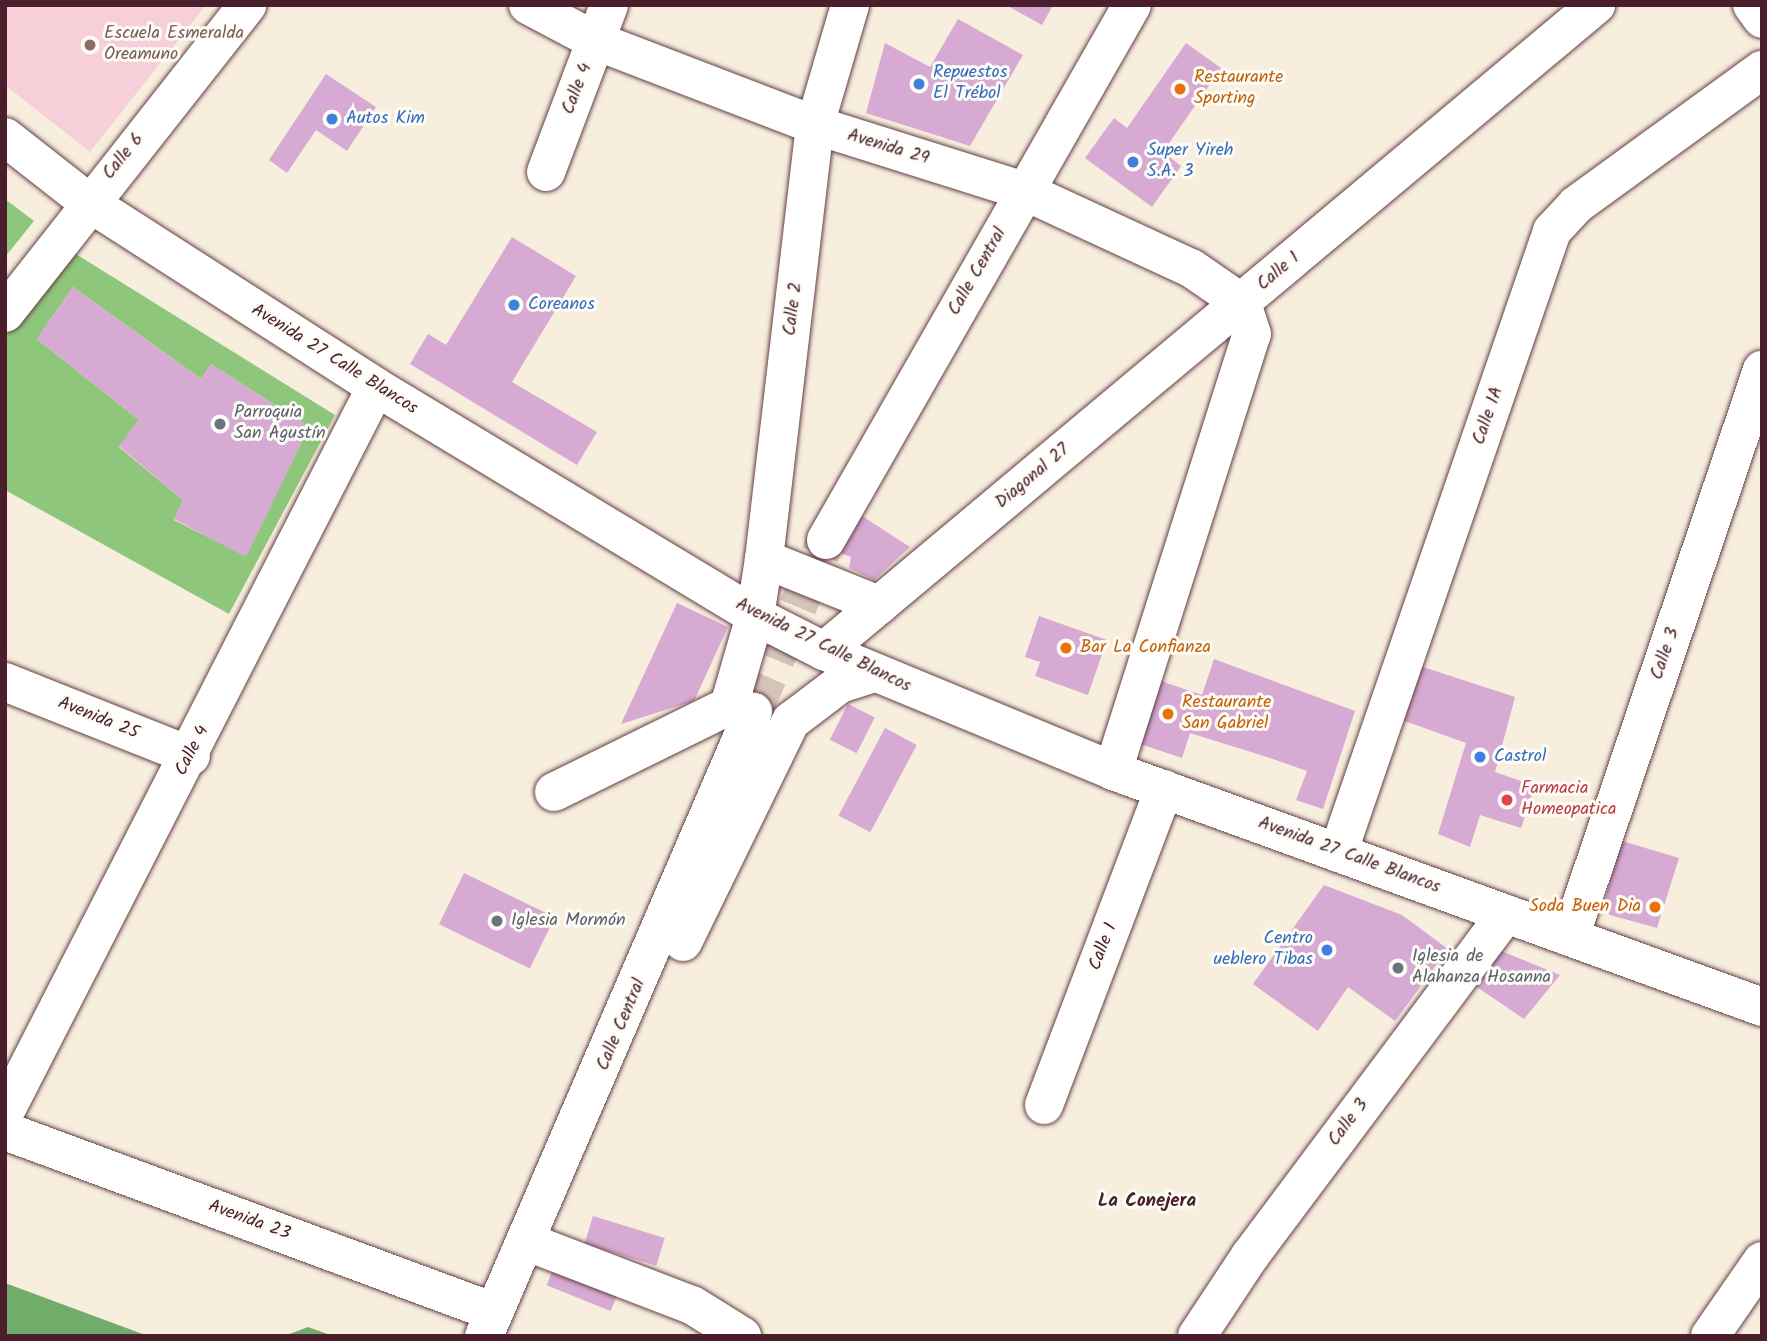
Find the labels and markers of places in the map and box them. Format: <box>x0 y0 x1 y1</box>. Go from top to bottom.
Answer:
place label: Escuela Esmeralda Oreamuno <box>104 24 244 66</box>
marker: Escuela Esmeralda Oreamuno <box>82 37 98 53</box>
place label: Repuestos El Trébol <box>933 63 1007 106</box>
place label: Restaurante Sporting <box>1194 68 1283 110</box>
marker: Repuestos El Trébol <box>911 76 927 92</box>
marker: Restaurante Sporting <box>1172 81 1188 97</box>
place label: Autos Kim <box>346 108 425 130</box>
marker: Autos Kim <box>324 111 340 127</box>
place label: Super Yireh S.A. 3 <box>1147 141 1233 184</box>
marker: Super Yireh S.A. 3 <box>1125 154 1141 170</box>
place label: Coreanos <box>528 294 595 316</box>
marker: Coreanos <box>506 297 522 313</box>
place label: Parroquia San Agustín <box>234 403 325 446</box>
marker: Parroquia San Agustín <box>212 416 228 432</box>
place label: Bar La Confianza <box>1080 637 1211 659</box>
marker: Bar La Confianza <box>1058 640 1074 656</box>
place label: Restaurante San Gabriel <box>1182 693 1271 736</box>
marker: Restaurante San Gabriel <box>1160 706 1176 722</box>
place label: Castrol <box>1494 746 1546 768</box>
marker: Castrol <box>1472 749 1488 765</box>
place label: Farmacia Homeopatica <box>1521 779 1617 822</box>
marker: Farmacia Homeopatica <box>1499 792 1515 808</box>
place label: Soda Buen Dia <box>1529 896 1641 918</box>
marker: Soda Buen Dia <box>1647 899 1663 915</box>
place label: Iglesia Mormón <box>511 910 626 932</box>
marker: Iglesia Mormón <box>489 913 505 929</box>
place label: Centro ueblero Tibas <box>1213 929 1313 972</box>
marker: Centro ueblero Tibas <box>1319 942 1335 958</box>
place label: Iglesia de Alahanza Hosanna <box>1412 947 1551 990</box>
marker: Iglesia de Alahanza Hosanna <box>1390 960 1406 976</box>

